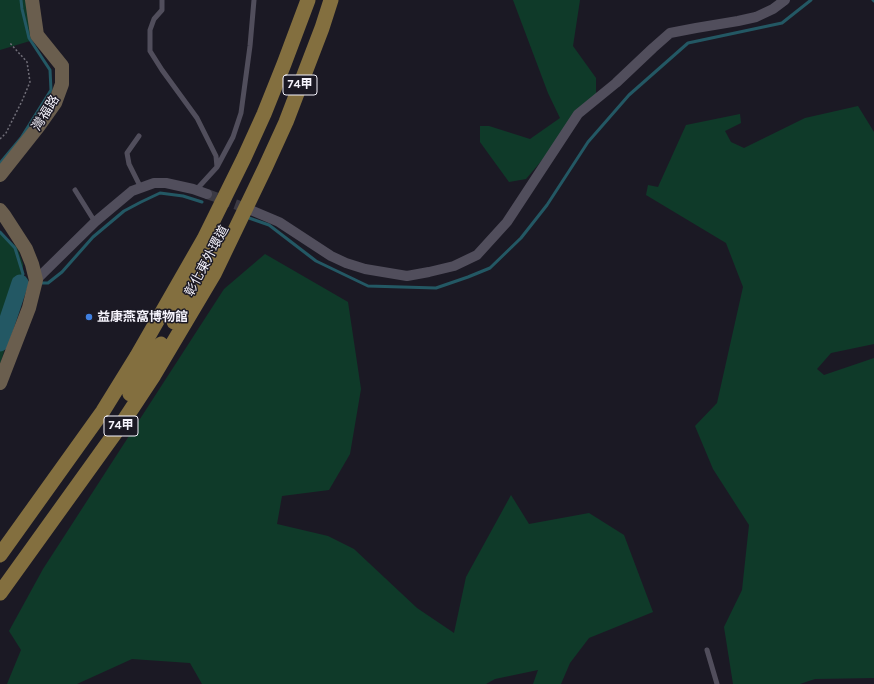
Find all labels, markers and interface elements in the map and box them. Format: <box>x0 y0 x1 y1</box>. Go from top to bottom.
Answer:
road number: 74甲 <box>283 75 317 95</box>
street label: 灣福路 <box>29 92 63 134</box>
street label: 彰化東外環道 <box>182 223 232 299</box>
place label: 益康燕窩博物館 <box>97 309 188 325</box>
marker: 益康燕窩博物館 <box>84 312 94 322</box>
road number: 74甲 <box>104 416 138 436</box>

